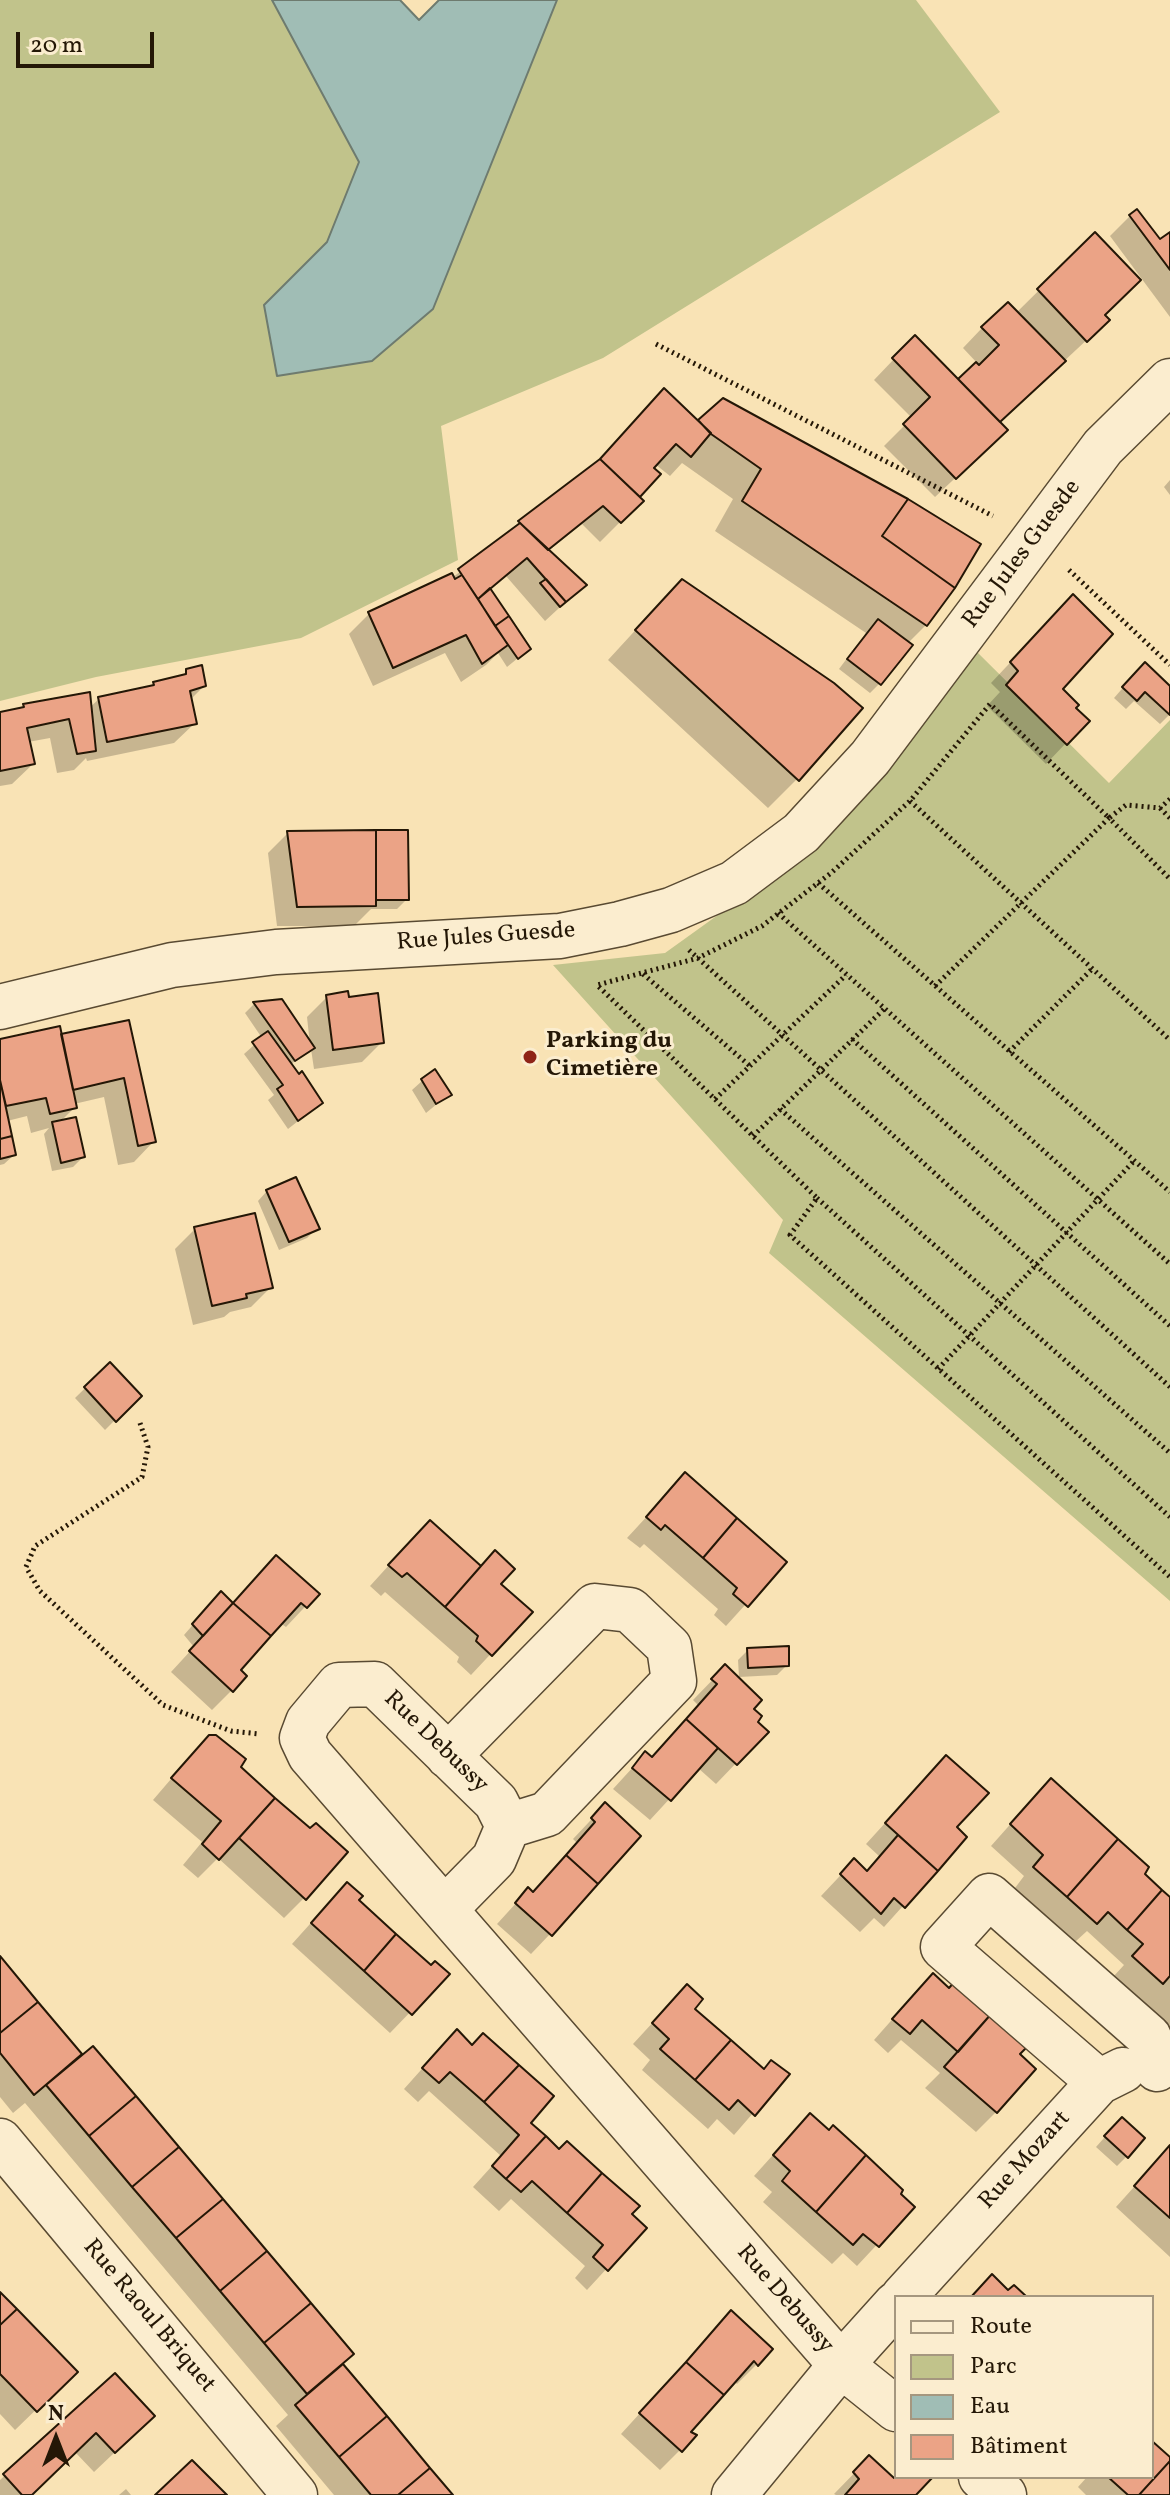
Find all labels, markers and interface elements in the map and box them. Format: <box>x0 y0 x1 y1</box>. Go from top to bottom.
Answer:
scale bar <box>20 16 158 66</box>
text: 20 m <box>30 29 83 63</box>
street label: Rue Jules Guesde <box>958 475 1088 635</box>
street label: Rue Jules Guesde <box>396 917 576 959</box>
place label: Parking du Cimetière <box>546 1029 672 1085</box>
marker: Parking du Cimetière <box>521 1048 539 1066</box>
street label: Rue Debussy <box>377 1686 493 1800</box>
street label: Rue Mozart <box>974 2106 1078 2216</box>
street label: Rue Raoul Briquet <box>75 2234 221 2400</box>
street label: Rue Debussy <box>729 2240 839 2360</box>
legend <box>894 2295 1154 2479</box>
text: Route <box>970 2310 1032 2344</box>
text: Parc <box>970 2350 1017 2384</box>
text: Eau <box>970 2390 1010 2424</box>
north arrow <box>16 2399 96 2479</box>
text: N <box>48 2399 64 2430</box>
text: Bâtiment <box>970 2430 1068 2464</box>

